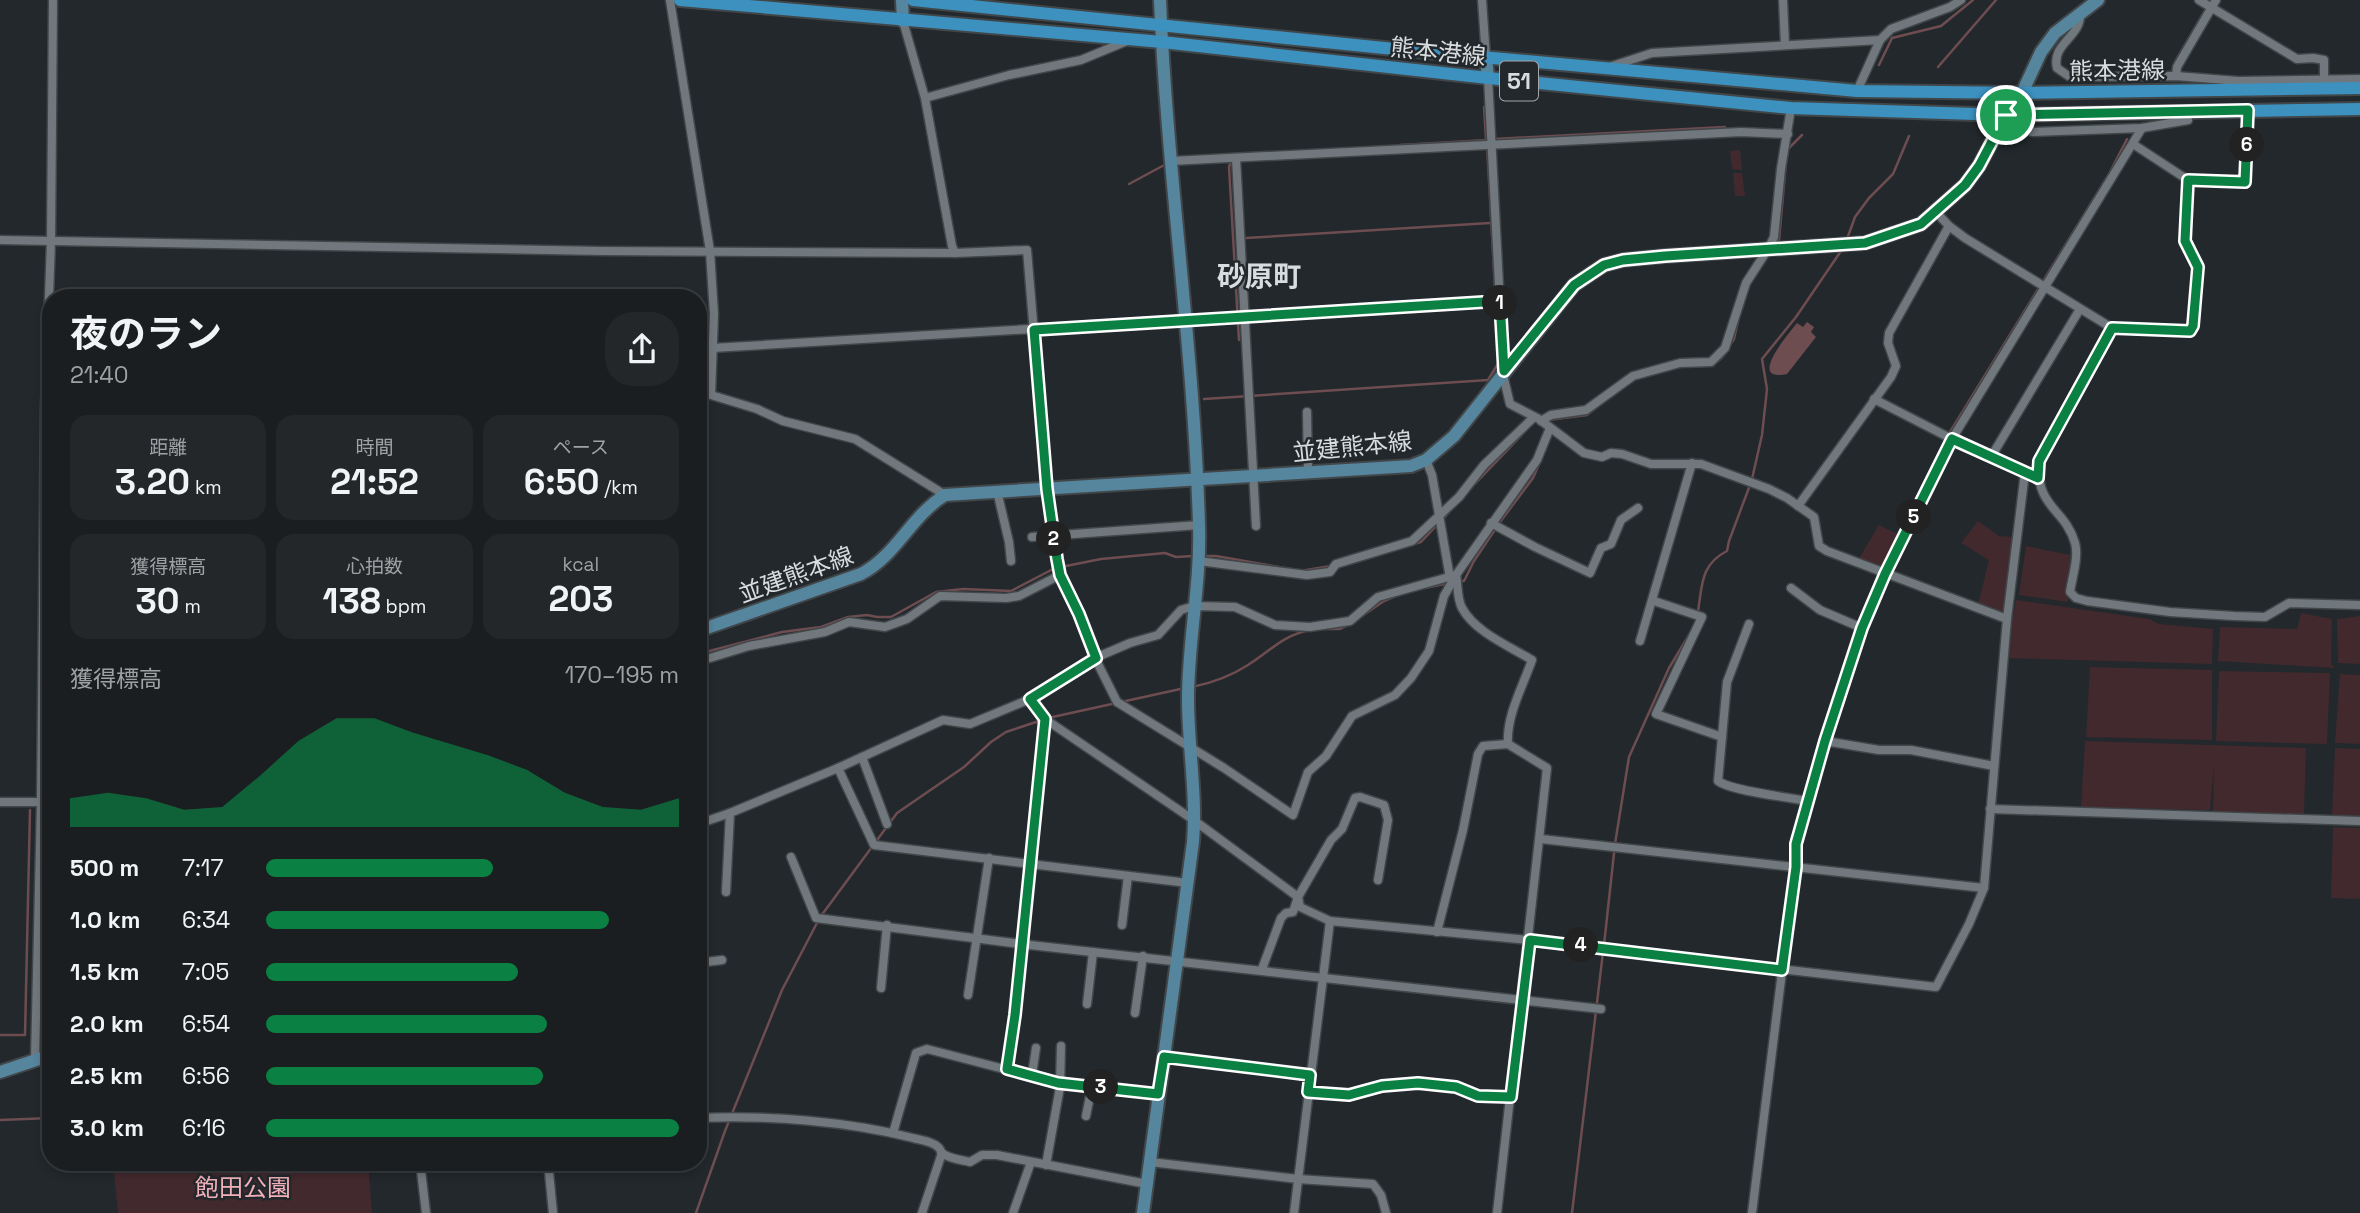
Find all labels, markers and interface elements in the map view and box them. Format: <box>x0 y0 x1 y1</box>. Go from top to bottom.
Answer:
street label: 熊本港線 <box>1389 31 1487 72</box>
street label: 熊本港線 <box>2069 54 2165 87</box>
road number: 51 <box>1500 61 1538 100</box>
pin <box>1976 85 2036 145</box>
icon: arrive <box>1987 96 2025 134</box>
pin: 6 <box>2230 128 2264 162</box>
text: 6 <box>2241 132 2252 157</box>
district label: 砂原町 <box>1217 258 1301 294</box>
pin: 1 <box>1482 286 1518 320</box>
text: 1 <box>1495 290 1504 315</box>
text: 夜のラン <box>70 310 222 358</box>
button: share <box>605 312 679 386</box>
text: 21:40 <box>70 360 128 390</box>
street label: 並建熊本線 <box>1291 425 1413 468</box>
text: 距離 <box>149 435 187 460</box>
text: 時間 <box>355 435 394 460</box>
text: ペース <box>553 435 609 460</box>
text: 3.20 <box>115 460 190 504</box>
text: 21:52 <box>330 460 419 504</box>
text: 6:50 <box>524 460 599 504</box>
text: km <box>190 475 221 500</box>
text: /km <box>599 475 638 500</box>
pin: 5 <box>1896 500 1932 534</box>
text: 5 <box>1908 504 1919 529</box>
pin: 2 <box>1036 522 1072 556</box>
text: 2 <box>1048 526 1059 551</box>
street label: 並建熊本線 <box>734 539 858 610</box>
text: kcal <box>562 552 599 577</box>
text: 獲得標高 <box>130 554 206 579</box>
text: 心拍数 <box>346 554 403 579</box>
text: 203 <box>548 577 613 621</box>
text: 30 <box>136 579 180 623</box>
text: 138 <box>323 579 381 623</box>
text: m <box>180 594 201 619</box>
text: bpm <box>381 594 426 619</box>
text: 170–195 m <box>565 660 679 690</box>
text: 獲得標高 <box>70 664 162 694</box>
text: 500 m <box>70 853 139 883</box>
text: 7:17 <box>182 853 223 883</box>
text: 1.0 km <box>70 905 140 935</box>
text: 6:34 <box>182 905 230 935</box>
pin: 4 <box>1564 928 1598 962</box>
text: 4 <box>1574 932 1587 957</box>
text: 1.5 km <box>70 957 140 987</box>
text: 7:05 <box>182 957 229 987</box>
text: 2.0 km <box>70 1009 144 1039</box>
text: 6:54 <box>182 1009 230 1039</box>
text: 2.5 km <box>70 1061 143 1091</box>
text: 6:56 <box>182 1061 230 1091</box>
pin: 3 <box>1084 1070 1118 1104</box>
text: 3 <box>1095 1074 1106 1099</box>
text: 3.0 km <box>70 1113 144 1143</box>
text: 6:16 <box>182 1113 226 1143</box>
park label: 飽田公園 <box>195 1172 291 1203</box>

